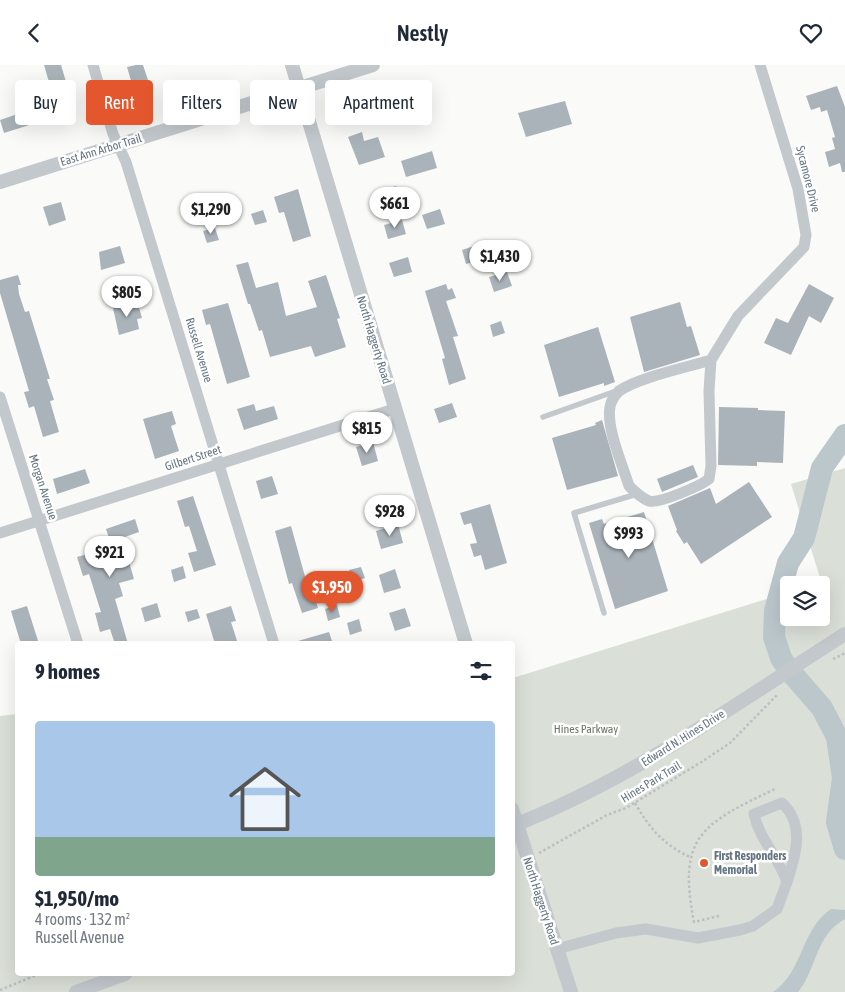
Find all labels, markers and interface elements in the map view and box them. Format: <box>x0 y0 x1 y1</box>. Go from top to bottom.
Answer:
icon: back <box>20 19 48 47</box>
icon: heart <box>797 19 825 47</box>
text: Nestly <box>397 20 448 46</box>
chip: Buy <box>15 80 76 125</box>
chip: Rent <box>86 80 153 125</box>
chip: Filters <box>163 80 240 125</box>
chip: New <box>250 80 315 125</box>
chip: Apartment <box>325 80 432 125</box>
street label: East Ann Arbor Trail <box>59 131 144 169</box>
street label: Sycamore Drive <box>793 144 823 214</box>
pin: $661 <box>365 186 425 229</box>
pin: $1,290 <box>170 193 252 235</box>
text: $661 <box>380 194 410 212</box>
text: $1,290 <box>191 200 231 218</box>
pin: $1,430 <box>459 239 541 282</box>
text: $1,430 <box>480 247 520 265</box>
pin: $805 <box>97 275 157 318</box>
text: $805 <box>112 283 142 301</box>
street label: North Haggerty Road <box>354 294 394 386</box>
street label: Russell Avenue <box>183 316 215 384</box>
pin: $815 <box>337 411 397 454</box>
text: $815 <box>352 419 382 437</box>
street label: Gilbert Street <box>163 442 223 474</box>
street label: Morgan Avenue <box>26 452 60 522</box>
pin: $928 <box>360 495 420 537</box>
text: $928 <box>375 502 405 520</box>
pin: $993 <box>599 517 659 559</box>
text: $993 <box>614 524 644 542</box>
pin: $921 <box>80 535 140 578</box>
text: $921 <box>95 543 125 561</box>
pin: $1,950 <box>291 571 373 613</box>
map controls <box>780 576 830 626</box>
button: layers <box>780 576 830 626</box>
text: $1,950 <box>312 578 352 596</box>
icon: filters <box>467 657 495 685</box>
text: 9 homes <box>35 659 100 683</box>
street label: Edward N. Hines Drive <box>639 707 727 769</box>
park label: Hines Parkway <box>554 722 618 736</box>
icon: home <box>220 754 310 844</box>
street label: Hines Park Trail <box>618 758 684 805</box>
place label: First Responders Memorial <box>714 849 787 877</box>
street label: North Haggerty Road <box>520 855 562 947</box>
marker: First Responders Memorial <box>698 857 710 869</box>
text: $1,950/mo <box>35 886 119 910</box>
text: 4 rooms · 132 m² <box>35 910 130 928</box>
text: Russell Avenue <box>35 928 124 946</box>

